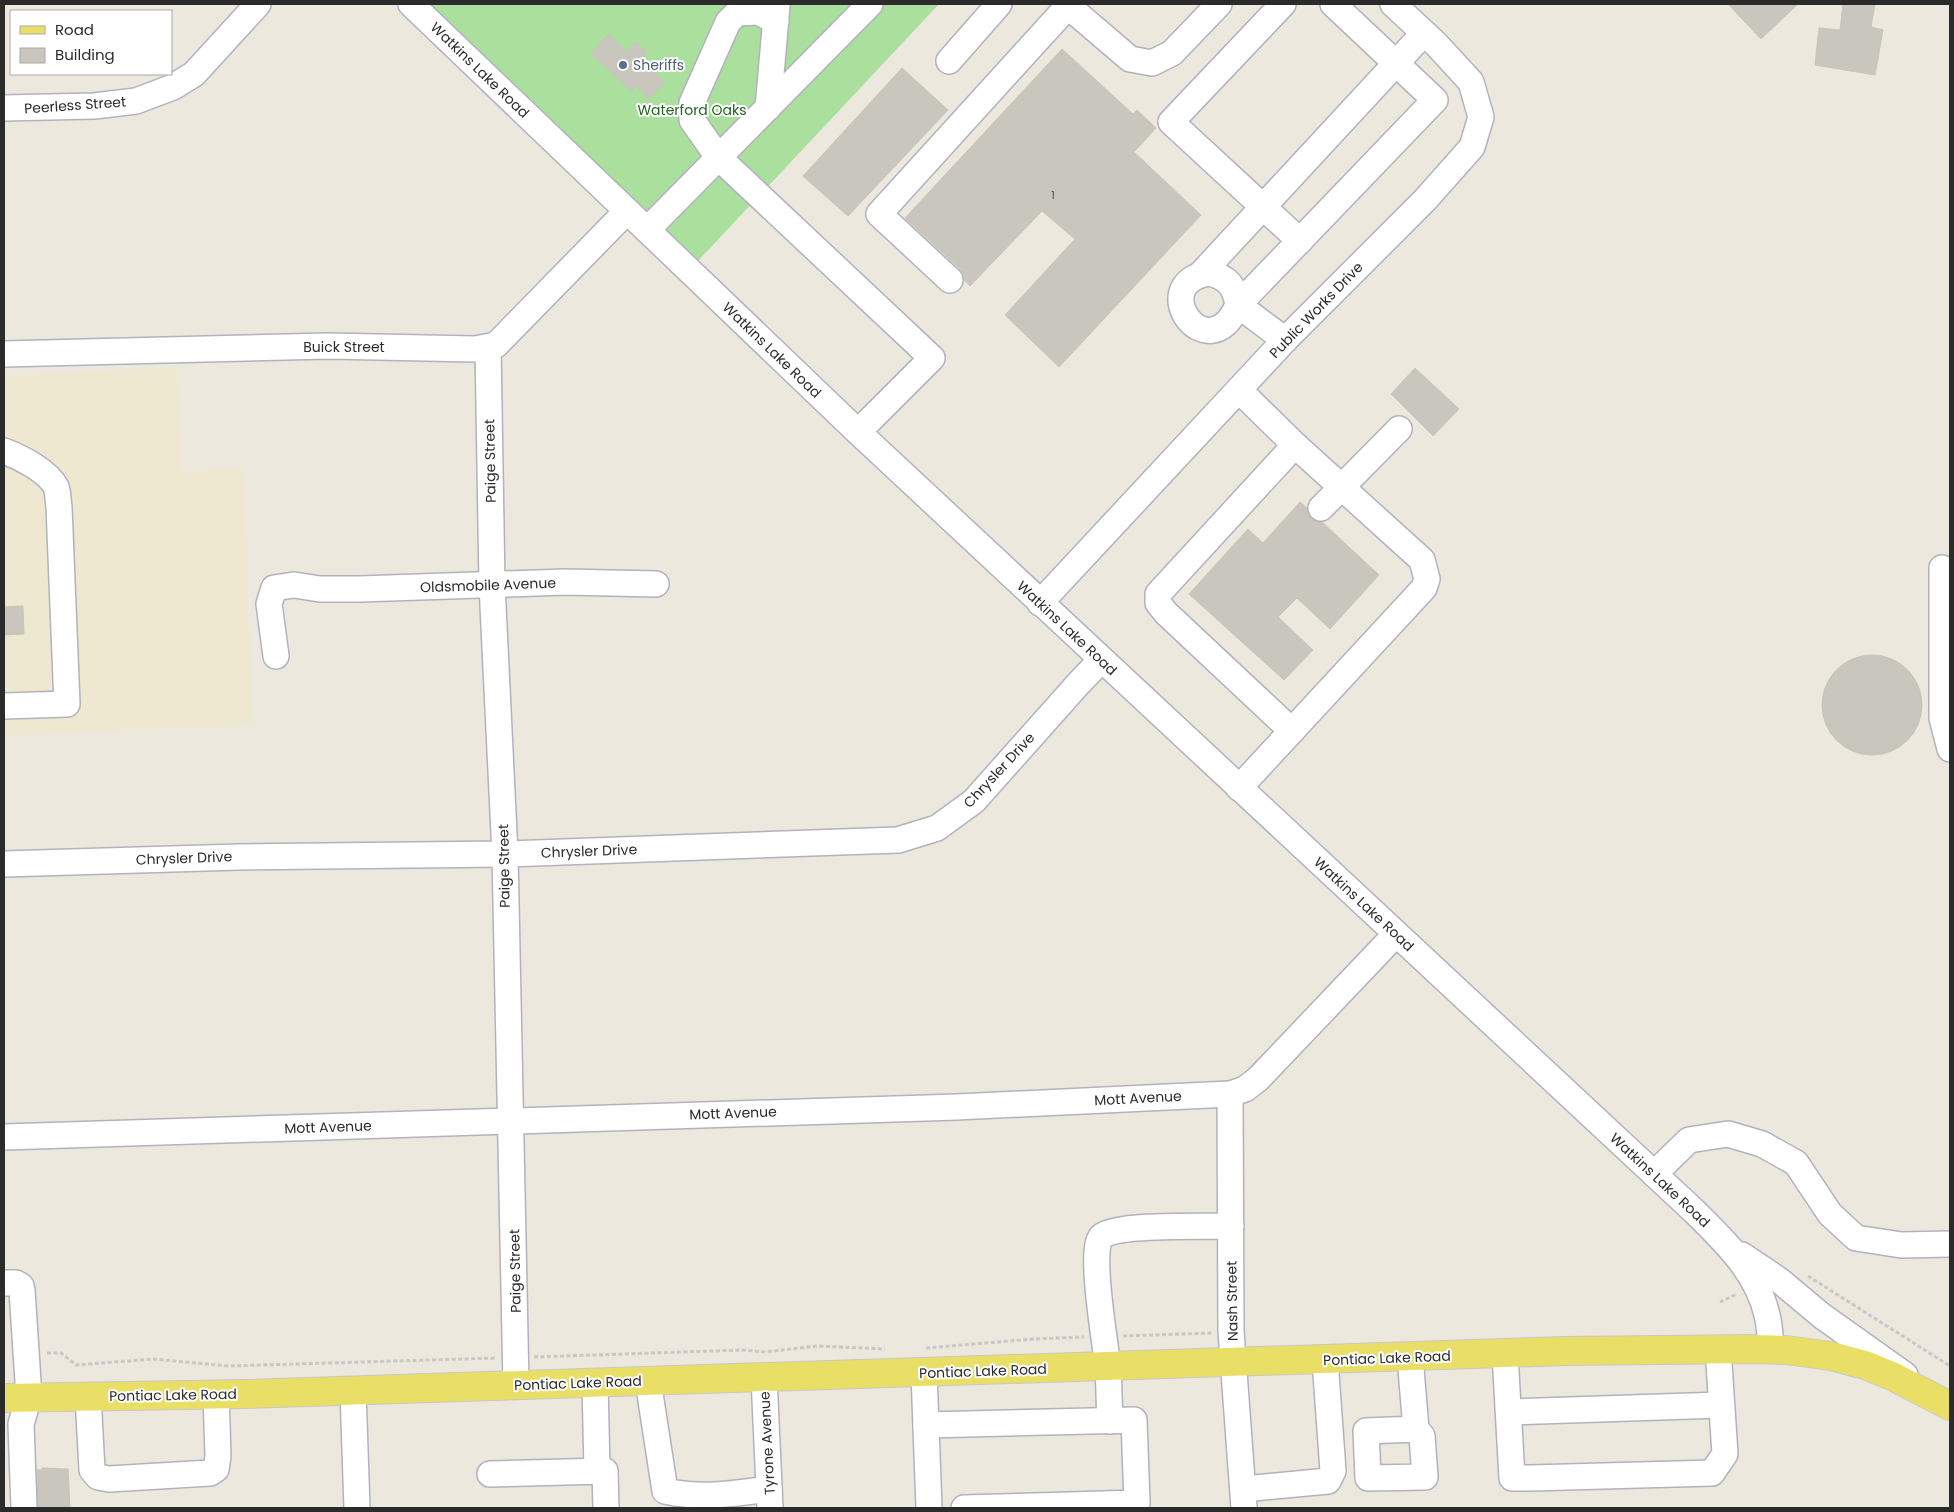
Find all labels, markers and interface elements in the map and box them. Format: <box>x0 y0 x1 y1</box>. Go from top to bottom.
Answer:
legend <box>10 10 172 75</box>
street label: Watkins Lake Road <box>426 18 534 122</box>
text: Road <box>55 19 94 40</box>
text: Building <box>55 44 115 65</box>
place label: Sheriffs <box>633 55 684 75</box>
marker: Sheriffs <box>617 59 629 71</box>
street label: Peerless Street <box>23 91 127 119</box>
park label: Waterford Oaks <box>637 100 747 120</box>
house number: 1 <box>1051 187 1055 203</box>
street label: Public Works Drive <box>1265 257 1367 363</box>
street label: Watkins Lake Road <box>718 298 826 402</box>
street label: Buick Street <box>303 337 385 357</box>
street label: Paige Street <box>479 419 501 503</box>
street label: Oldsmobile Avenue <box>420 573 557 597</box>
street label: Watkins Lake Road <box>1012 576 1122 680</box>
street label: Chrysler Drive <box>959 728 1039 812</box>
street label: Paige Street <box>493 824 515 908</box>
street label: Chrysler Drive <box>540 839 638 863</box>
street label: Chrysler Drive <box>135 846 233 870</box>
street label: Watkins Lake Road <box>1309 852 1419 956</box>
street label: Mott Avenue <box>1094 1086 1183 1110</box>
street label: Mott Avenue <box>689 1101 777 1125</box>
street label: Mott Avenue <box>284 1115 372 1139</box>
street label: Watkins Lake Road <box>1605 1128 1715 1232</box>
street label: Paige Street <box>504 1229 526 1313</box>
street label: Nash Street <box>1221 1261 1243 1341</box>
street label: Pontiac Lake Road <box>1323 1346 1451 1370</box>
street label: Pontiac Lake Road <box>919 1359 1047 1383</box>
street label: Pontiac Lake Road <box>514 1371 642 1395</box>
street label: Pontiac Lake Road <box>109 1384 237 1406</box>
street label: Tyrone Avenue <box>754 1390 780 1495</box>

